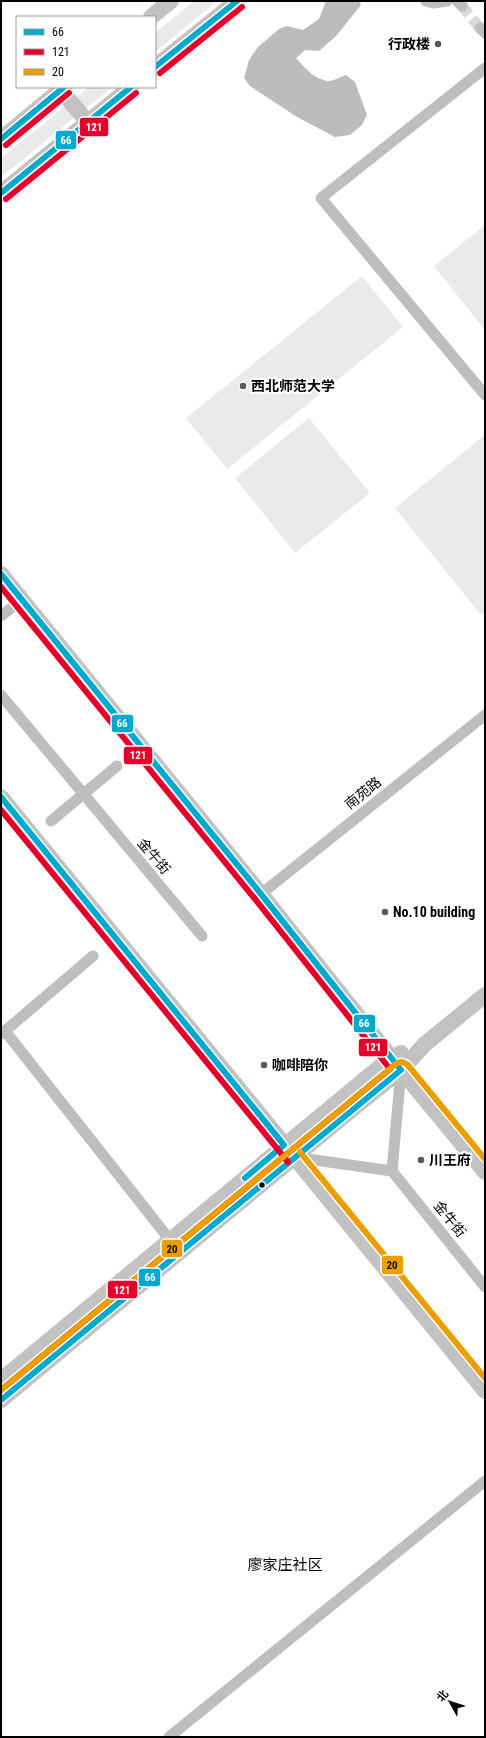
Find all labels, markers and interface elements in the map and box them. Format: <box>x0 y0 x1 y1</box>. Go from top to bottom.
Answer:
legend <box>16 16 156 88</box>
text: 66 <box>52 25 64 39</box>
place label: 行政楼 <box>388 36 430 52</box>
marker: 行政楼 <box>433 39 443 49</box>
text: 121 <box>52 45 70 59</box>
text: 20 <box>52 65 64 79</box>
line badge: 121 <box>79 117 109 137</box>
text: 121 <box>86 121 102 134</box>
line badge: 66 <box>55 130 77 150</box>
text: 66 <box>60 134 72 147</box>
place label: 西北师范大学 <box>251 378 335 394</box>
marker: 西北师范大学 <box>238 381 248 391</box>
line badge: 66 <box>111 714 134 733</box>
text: 66 <box>116 717 128 730</box>
line badge: 121 <box>123 746 153 765</box>
text: 121 <box>130 749 146 762</box>
street label: 南苑路 <box>342 774 384 812</box>
street label: 金牛街 <box>134 835 174 877</box>
place label: No.10 building <box>393 904 475 920</box>
marker: No.10 building <box>380 907 390 917</box>
line badge: 66 <box>353 1014 376 1033</box>
text: 66 <box>358 1017 370 1030</box>
line badge: 121 <box>358 1038 388 1057</box>
text: 121 <box>365 1041 381 1054</box>
place label: 咖啡陪你 <box>272 1057 328 1073</box>
marker: 咖啡陪你 <box>259 1060 269 1070</box>
place label: 川王府 <box>429 1152 471 1168</box>
marker: 川王府 <box>416 1155 426 1165</box>
unlabelled marker <box>257 1180 267 1190</box>
street label: 金牛街 <box>431 1198 469 1240</box>
line badge: 20 <box>161 1239 183 1258</box>
text: 20 <box>166 1243 178 1256</box>
line badge: 20 <box>381 1255 404 1275</box>
text: 20 <box>386 1259 398 1272</box>
line badge: 66 <box>138 1268 161 1287</box>
text: 66 <box>144 1271 156 1284</box>
line badge: 121 <box>107 1280 138 1299</box>
text: 121 <box>114 1284 130 1297</box>
district label: 廖家庄社区 <box>247 1556 323 1574</box>
north arrow <box>430 1682 470 1722</box>
text: 北 <box>434 1688 451 1704</box>

